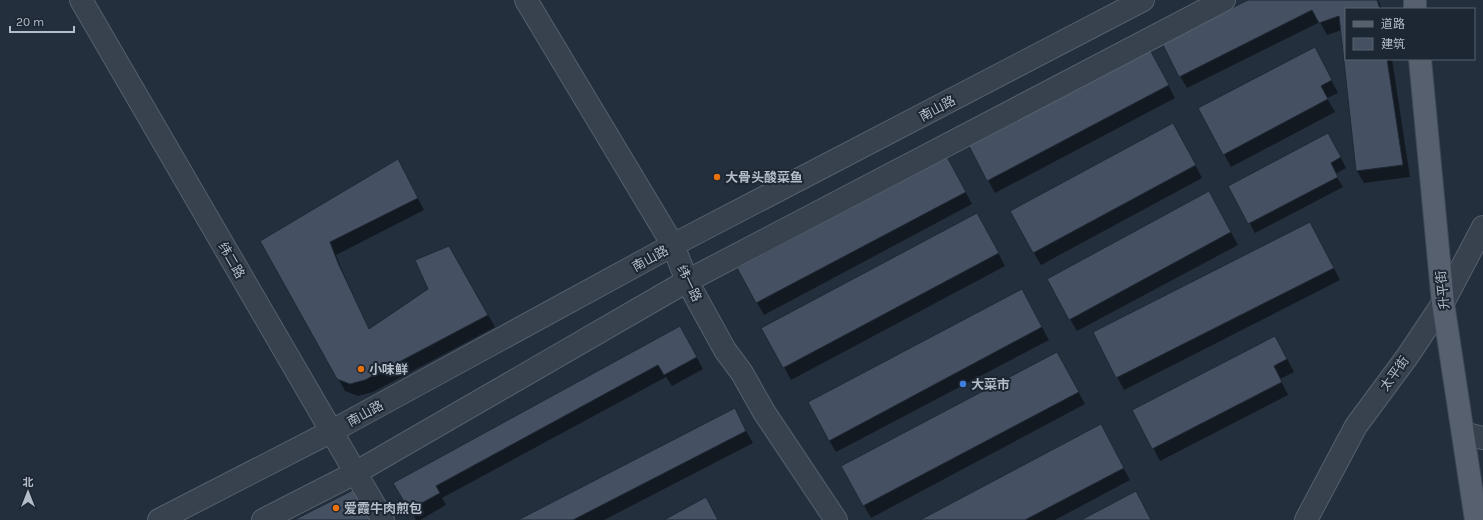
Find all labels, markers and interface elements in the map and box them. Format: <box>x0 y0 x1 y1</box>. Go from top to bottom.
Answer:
scale bar <box>10 8 74 34</box>
legend <box>1345 8 1475 60</box>
text: 20 m <box>16 15 44 29</box>
text: 道路 <box>1381 17 1405 31</box>
text: 建筑 <box>1381 37 1405 51</box>
street label: 南山路 <box>916 93 958 124</box>
place label: 大骨头酸菜鱼 <box>725 170 803 185</box>
marker: 大骨头酸菜鱼 <box>712 172 722 182</box>
street label: 纬二路 <box>215 240 248 281</box>
street label: 南山路 <box>630 242 671 274</box>
street label: 纬一路 <box>674 262 705 304</box>
street label: 升平街 <box>1433 270 1452 310</box>
street label: 太平街 <box>1377 353 1412 393</box>
place label: 小味鲜 <box>369 362 408 377</box>
marker: 小味鲜 <box>356 364 366 374</box>
place label: 大菜市 <box>971 377 1010 392</box>
marker: 大菜市 <box>958 379 968 389</box>
street label: 南山路 <box>345 397 386 429</box>
north arrow <box>8 472 48 512</box>
text: 北 <box>23 476 34 489</box>
place label: 爱霞牛肉煎包 <box>344 501 422 516</box>
marker: 爱霞牛肉煎包 <box>331 503 341 513</box>

